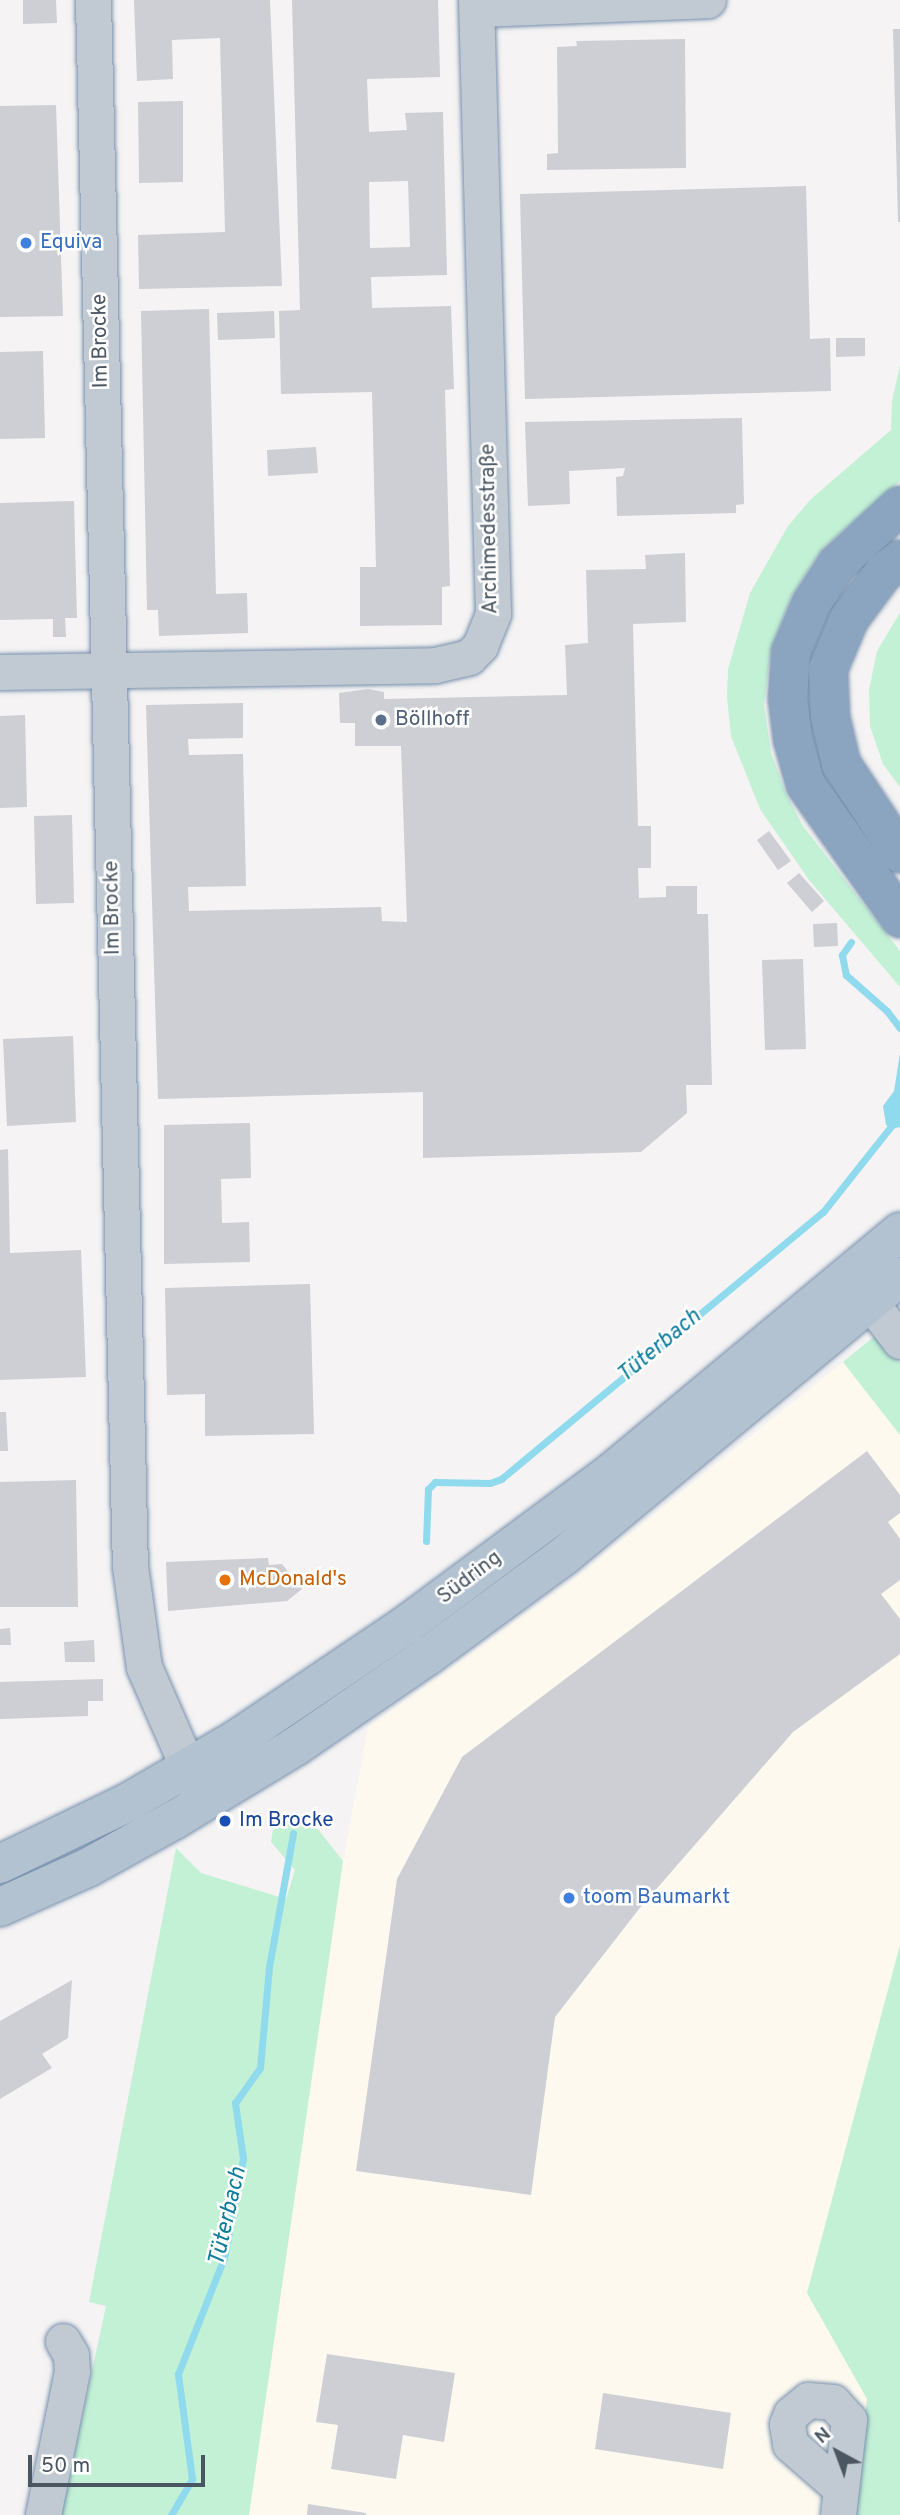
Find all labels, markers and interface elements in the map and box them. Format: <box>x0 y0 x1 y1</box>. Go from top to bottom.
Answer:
place label: Equiva <box>40 230 102 256</box>
marker: Equiva <box>18 235 34 251</box>
street label: Im Brocke <box>88 294 114 388</box>
street label: Archimedesstraße <box>476 444 504 614</box>
place label: Böllhoff <box>395 707 470 733</box>
marker: Böllhoff <box>373 712 389 728</box>
street label: Im Brocke <box>100 861 126 955</box>
water label: Tüterbach <box>612 1304 708 1390</box>
street label: Südring <box>433 1546 507 1610</box>
place label: McDonald's <box>239 1567 347 1593</box>
marker: McDonald's <box>217 1572 233 1588</box>
place label: Im Brocke <box>239 1808 333 1834</box>
marker: Im Brocke <box>217 1813 233 1829</box>
place label: toom Baumarkt <box>583 1885 730 1911</box>
marker: toom Baumarkt <box>561 1890 577 1906</box>
water label: Tüterbach <box>204 2165 254 2269</box>
north arrow <box>802 2417 872 2487</box>
text: N <box>810 2423 836 2450</box>
scale bar <box>32 2442 208 2486</box>
text: 50 m <box>41 2453 90 2480</box>

